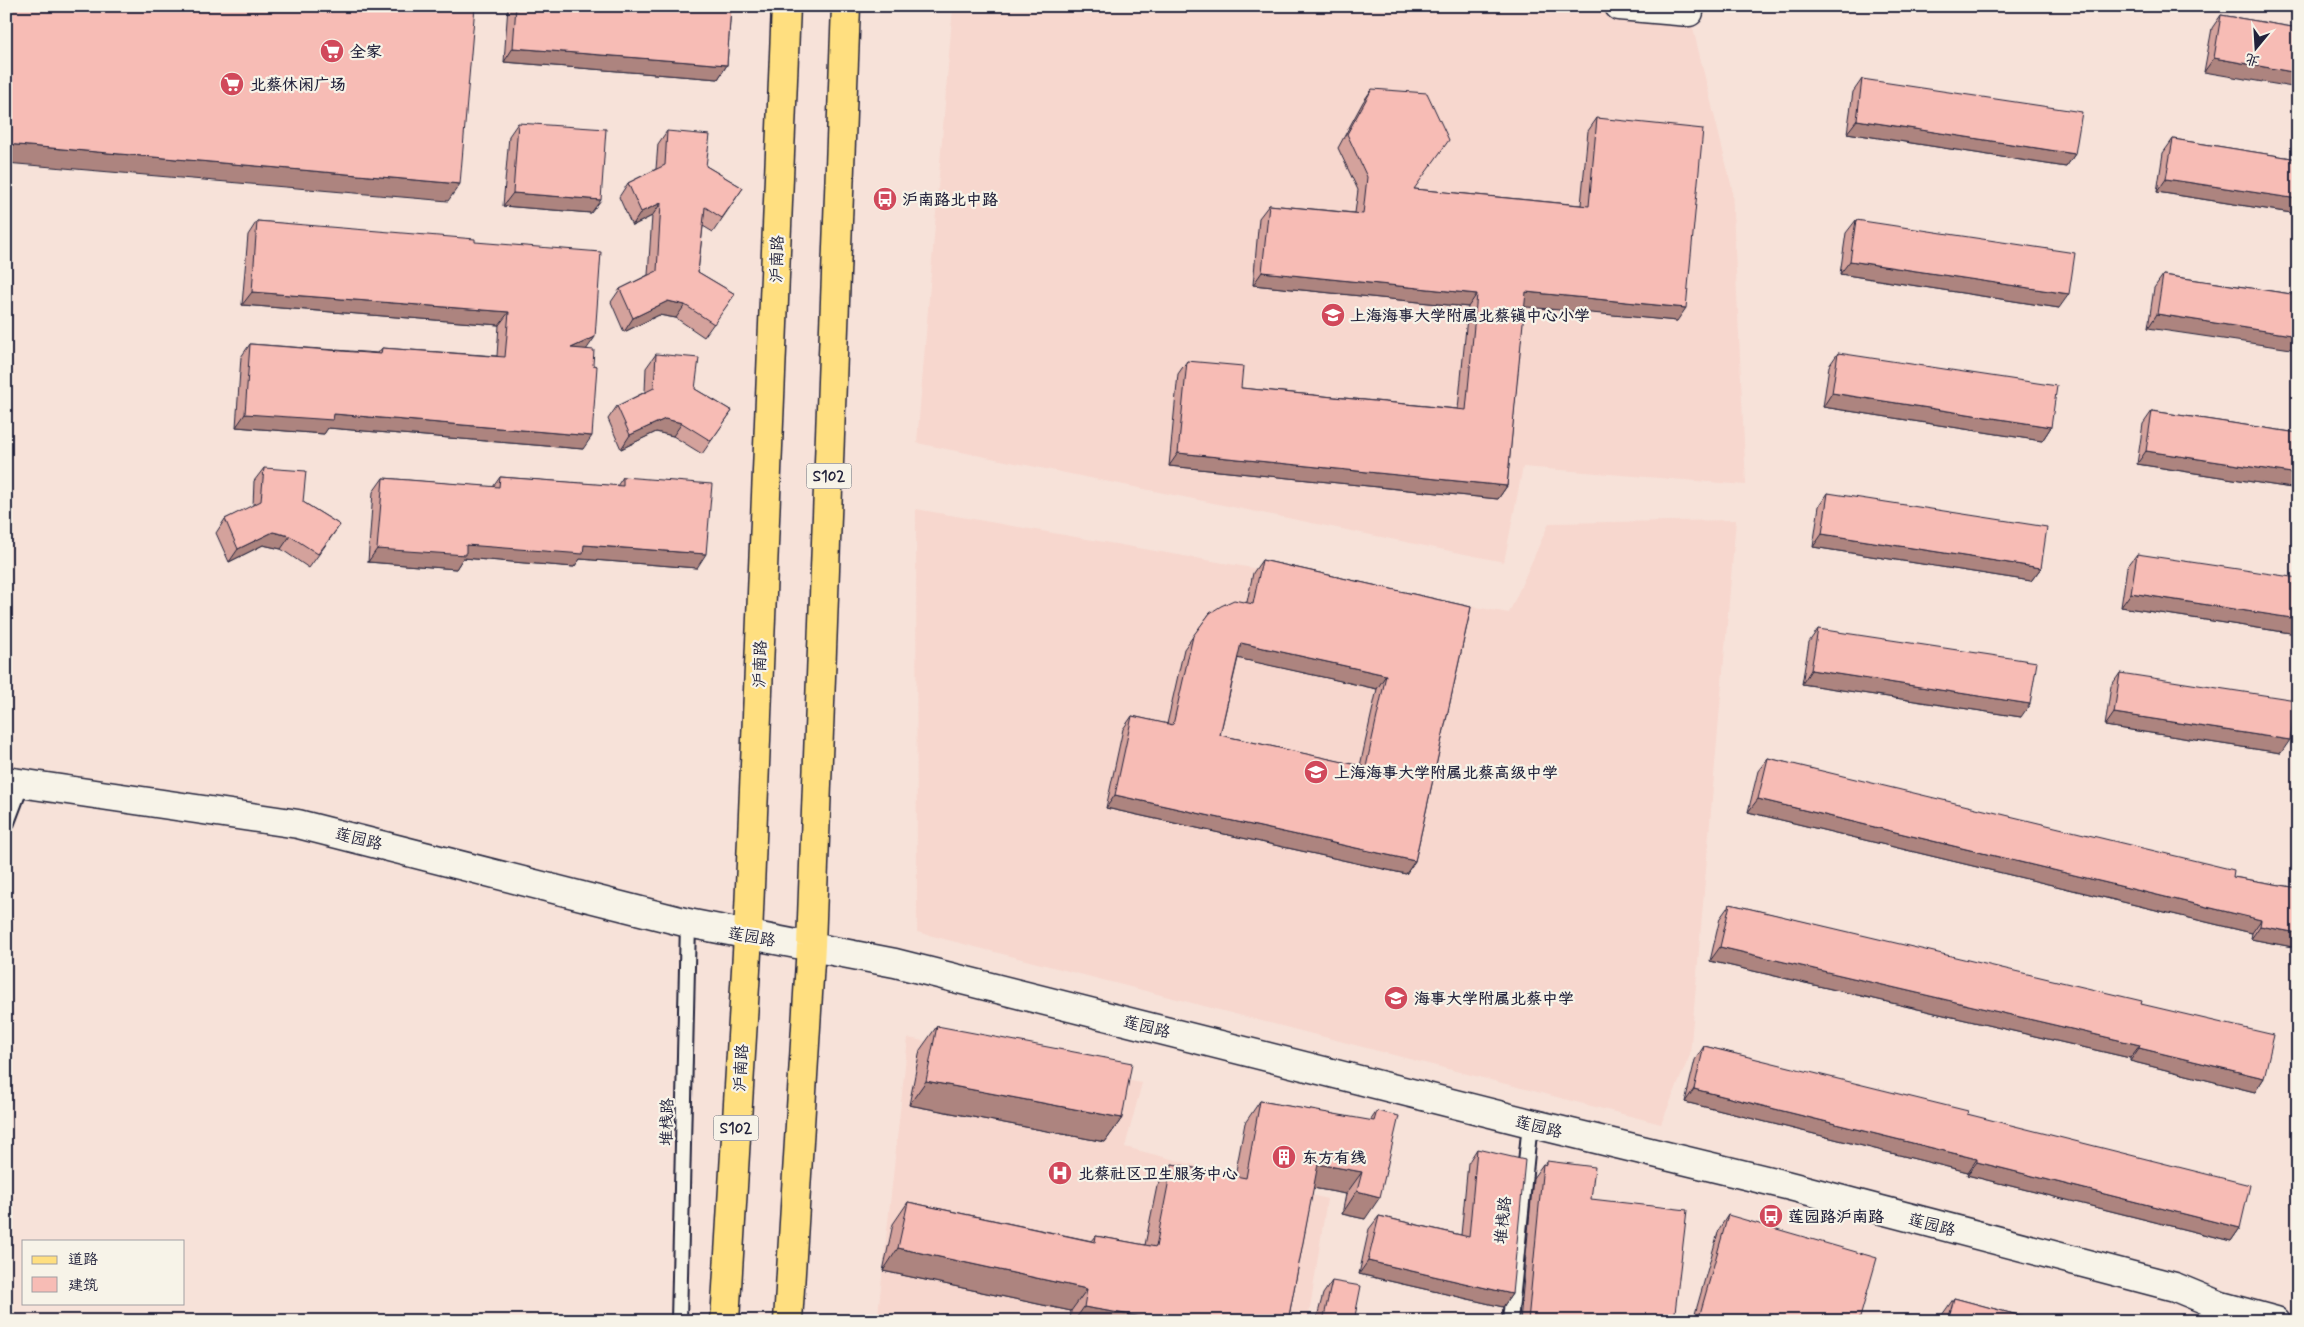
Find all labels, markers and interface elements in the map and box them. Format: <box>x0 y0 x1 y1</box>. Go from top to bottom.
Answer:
north arrow <box>2232 22 2282 72</box>
supermarket icon: 全家 <box>319 38 345 64</box>
place label: 全家 <box>350 42 382 63</box>
text: 北 <box>2243 49 2262 70</box>
supermarket icon: 北蔡休闲广场 <box>219 71 245 97</box>
place label: 北蔡休闲广场 <box>250 75 346 96</box>
bus stop icon: 沪南路北中路 <box>872 186 898 212</box>
place label: 沪南路北中路 <box>902 190 998 211</box>
street label: 沪南路 <box>766 235 789 283</box>
school or university icon: 上海海事大学附属北蔡镇中心小学 <box>1320 302 1346 328</box>
place label: 上海海事大学附属北蔡镇中心小学 <box>1350 306 1590 327</box>
road number: S102 <box>806 464 852 488</box>
street label: 沪南路 <box>749 640 772 688</box>
school or university icon: 上海海事大学附属北蔡高级中学 <box>1303 759 1329 785</box>
place label: 上海海事大学附属北蔡高级中学 <box>1334 763 1558 784</box>
street label: 莲园路 <box>333 823 384 855</box>
street label: 莲园路 <box>726 923 777 952</box>
school or university icon: 海事大学附属北蔡中学 <box>1383 985 1409 1011</box>
place label: 海事大学附属北蔡中学 <box>1414 989 1574 1010</box>
street label: 莲园路 <box>1121 1011 1172 1043</box>
street label: 沪南路 <box>730 1044 753 1093</box>
street label: 堆栈路 <box>657 1098 678 1146</box>
street label: 莲园路 <box>1513 1111 1564 1143</box>
road number: S102 <box>714 1116 758 1140</box>
building icon: 东方有线 <box>1271 1144 1297 1170</box>
place label: 东方有线 <box>1302 1148 1366 1169</box>
hospital icon: 北蔡社区卫生服务中心 <box>1047 1160 1073 1186</box>
place label: 北蔡社区卫生服务中心 <box>1078 1164 1238 1185</box>
street label: 堆栈路 <box>1491 1195 1516 1245</box>
bus stop icon: 莲园路沪南路 <box>1758 1203 1784 1229</box>
place label: 莲园路沪南路 <box>1788 1207 1884 1228</box>
street label: 莲园路 <box>1906 1209 1958 1242</box>
legend <box>22 1240 185 1304</box>
text: 道路 <box>68 1250 98 1270</box>
text: 建筑 <box>68 1276 98 1296</box>

